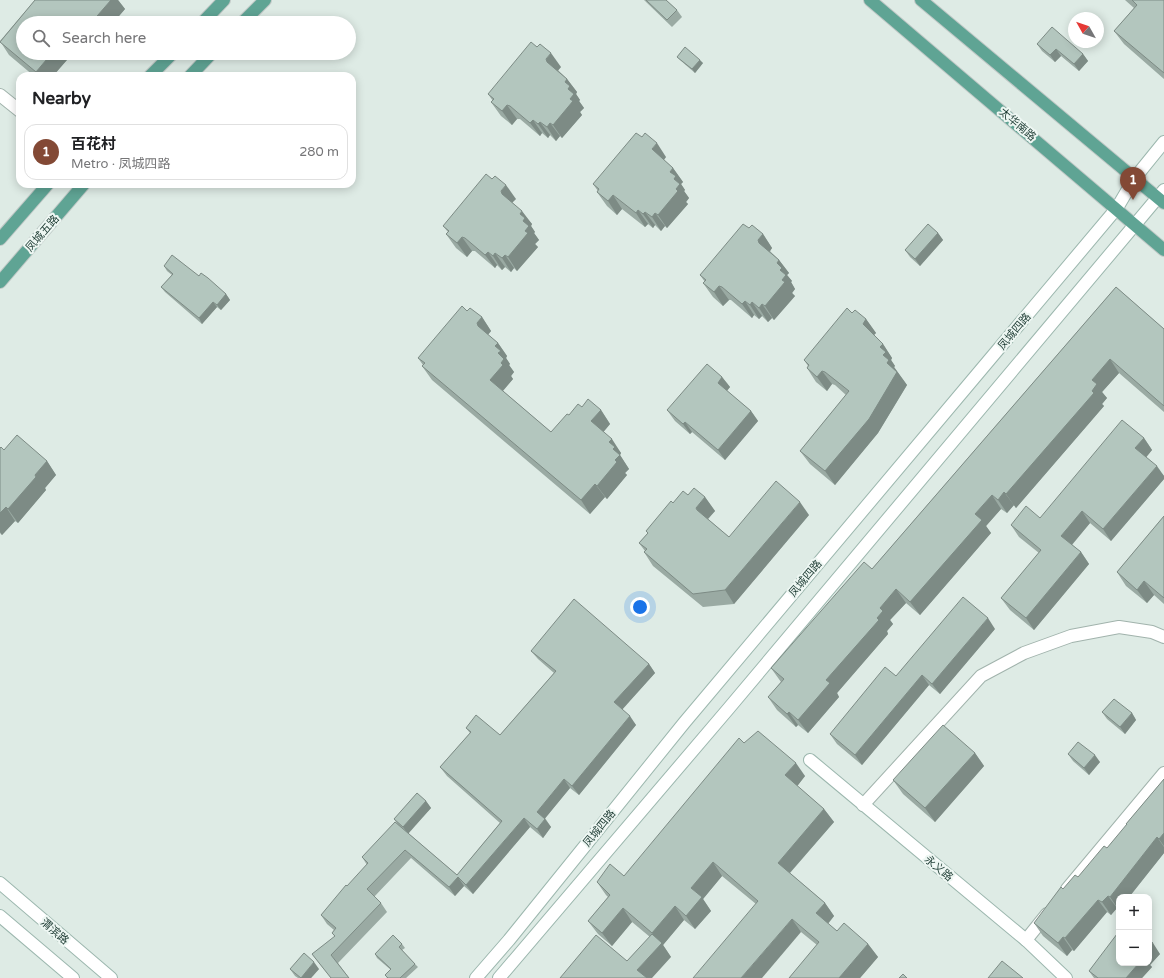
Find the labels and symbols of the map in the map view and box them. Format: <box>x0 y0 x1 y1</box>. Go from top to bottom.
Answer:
north arrow <box>1068 12 1104 48</box>
street label: 太华南路 <box>997 105 1039 144</box>
pin: 1 <box>1120 167 1146 200</box>
street label: 凤城五路 <box>23 212 62 254</box>
street label: 凤城四路 <box>995 310 1034 352</box>
street label: 凤城四路 <box>786 557 825 599</box>
your location <box>630 597 650 617</box>
street label: 凤城四路 <box>580 807 618 850</box>
street label: 永义路 <box>922 853 955 884</box>
street label: 渭滨路 <box>38 916 71 947</box>

